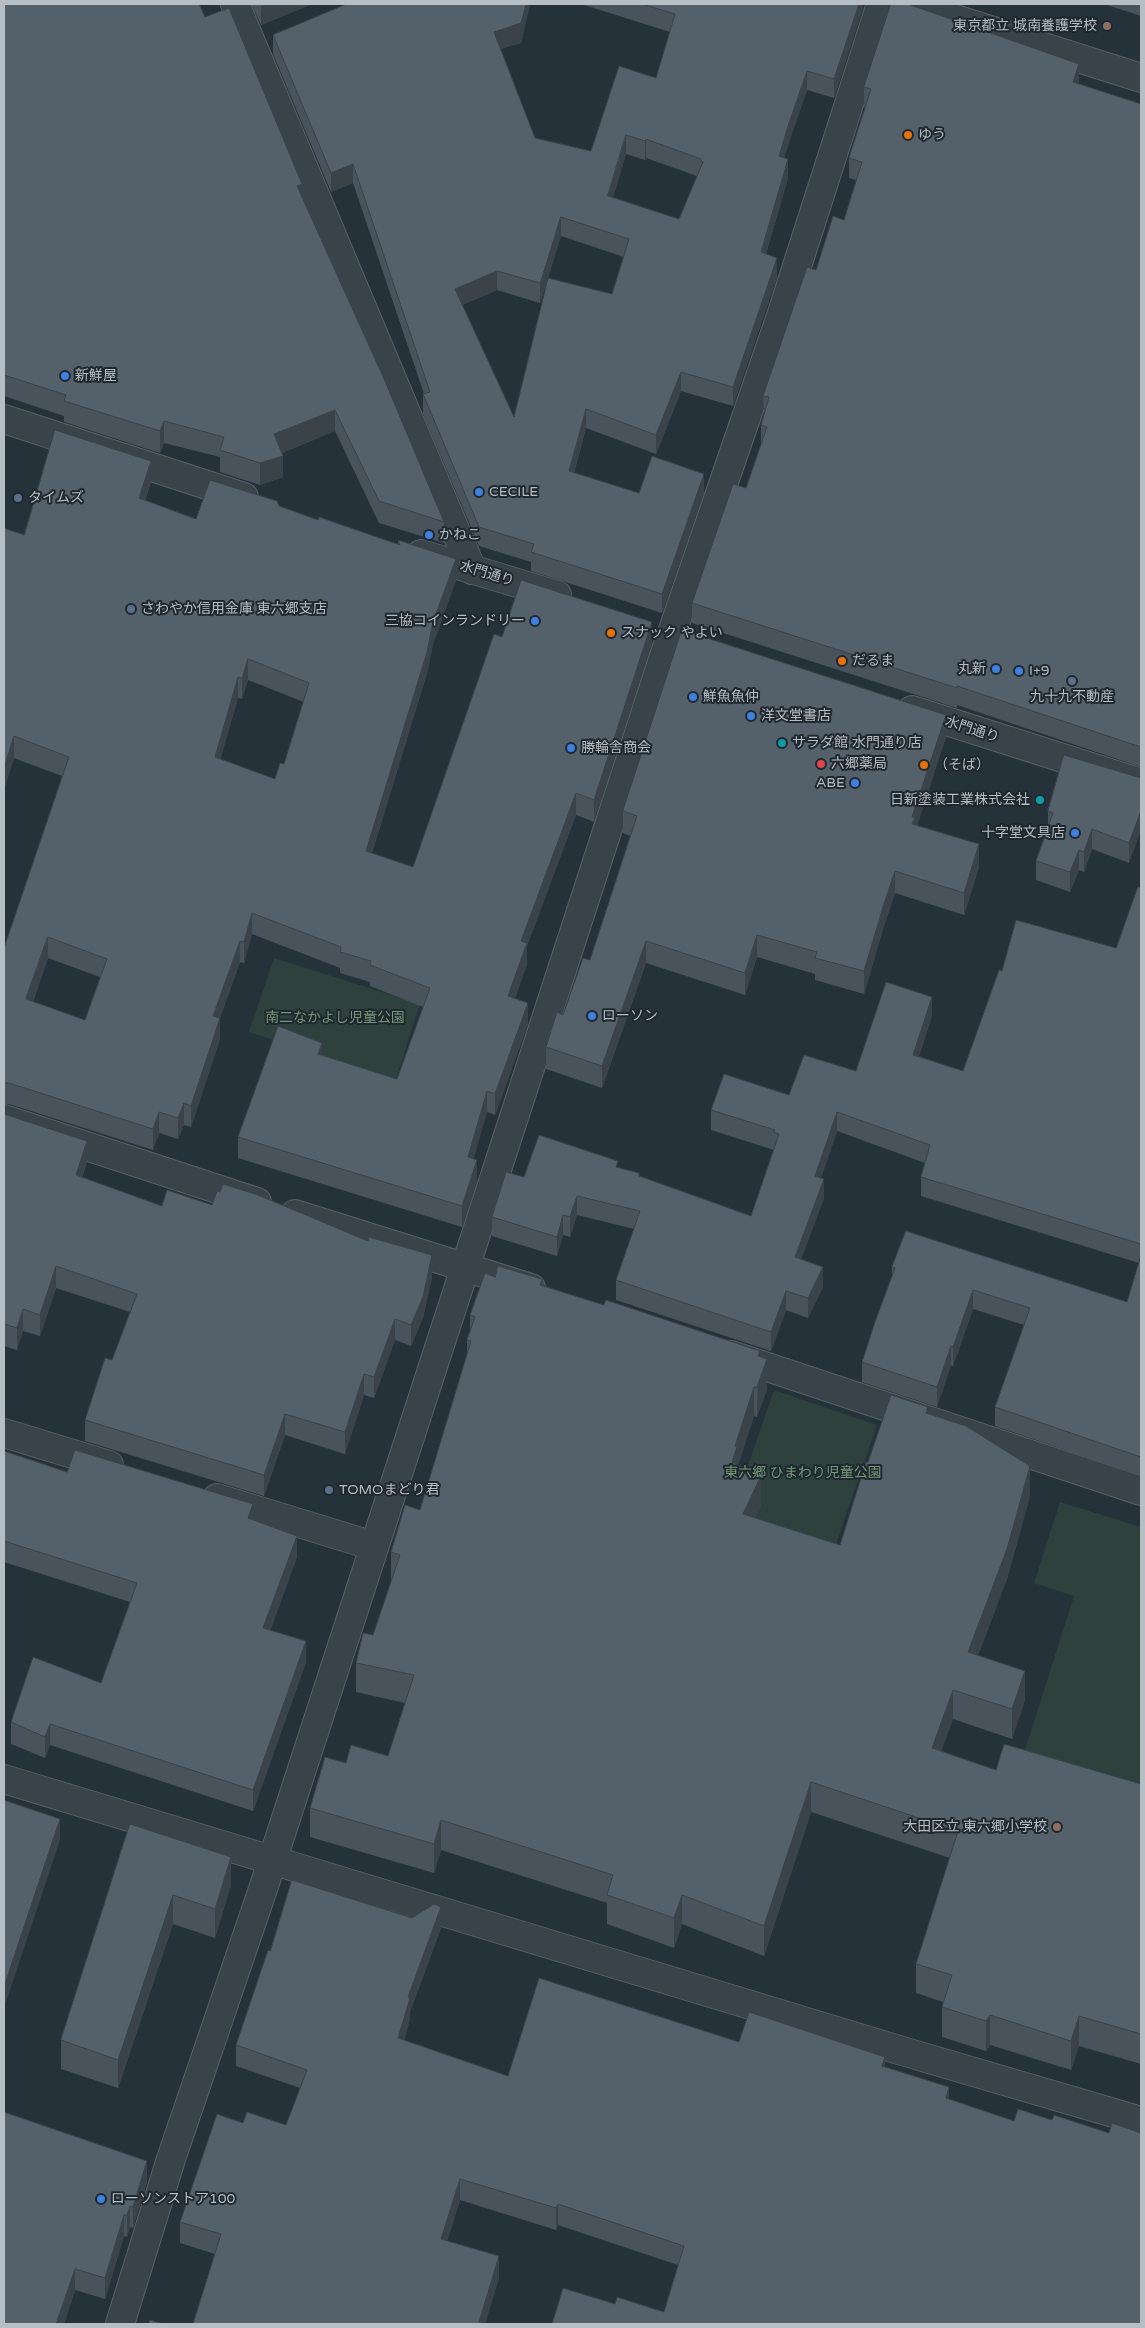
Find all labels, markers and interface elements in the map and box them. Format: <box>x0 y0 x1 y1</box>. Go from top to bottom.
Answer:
place label: 東京都立 城南養護学校 <box>953 18 1097 34</box>
marker: 東京都立 城南養護学校 <box>1101 20 1113 32</box>
place label: ゆう <box>918 127 946 143</box>
marker: ゆう <box>902 129 914 141</box>
place label: 新鮮屋 <box>75 368 117 384</box>
marker: 新鮮屋 <box>59 370 71 382</box>
place label: CECILE <box>489 484 538 500</box>
marker: CECILE <box>473 486 485 498</box>
place label: タイムズ <box>28 490 84 506</box>
marker: タイムズ <box>12 492 24 504</box>
place label: かねこ <box>439 527 481 543</box>
marker: かねこ <box>423 529 435 541</box>
street label: 水門通り <box>458 558 516 590</box>
place label: さわやか信用金庫 東六郷支店 <box>141 601 327 617</box>
marker: さわやか信用金庫 東六郷支店 <box>125 603 137 615</box>
place label: 三協コインランドリー <box>385 613 525 629</box>
marker: 三協コインランドリー <box>529 615 541 627</box>
place label: スナック やよい <box>621 625 723 641</box>
marker: スナック やよい <box>605 627 617 639</box>
place label: だるま <box>852 653 894 669</box>
marker: だるま <box>836 655 848 667</box>
place label: 丸新 <box>958 661 986 677</box>
marker: 丸新 <box>990 663 1002 675</box>
place label: I+9 <box>1029 663 1050 679</box>
marker: I+9 <box>1013 665 1025 677</box>
marker: 九十九不動産 <box>1066 675 1078 687</box>
place label: 鮮魚魚仲 <box>703 689 759 705</box>
place label: 九十九不動産 <box>1030 689 1114 705</box>
marker: 鮮魚魚仲 <box>687 691 699 703</box>
place label: 洋文堂書店 <box>761 708 831 724</box>
marker: 洋文堂書店 <box>745 710 757 722</box>
street label: 水門通り <box>943 713 1001 747</box>
place label: サラダ館 水門通り店 <box>792 735 922 751</box>
marker: サラダ館 水門通り店 <box>776 737 788 749</box>
place label: 勝輪舎商会 <box>581 740 651 756</box>
marker: 勝輪舎商会 <box>565 742 577 754</box>
place label: 六郷薬局 <box>831 756 887 772</box>
place label: （そば） <box>934 757 990 773</box>
marker: 六郷薬局 <box>815 758 827 770</box>
marker: （そば） <box>918 759 930 771</box>
place label: ABE <box>816 775 845 791</box>
marker: ABE <box>849 777 861 789</box>
place label: 日新塗装工業株式会社 <box>890 792 1030 808</box>
marker: 日新塗装工業株式会社 <box>1034 794 1046 806</box>
place label: 十字堂文具店 <box>981 825 1065 841</box>
marker: 十字堂文具店 <box>1069 827 1081 839</box>
place label: ローソン <box>602 1008 658 1024</box>
park label: 南二なかよし児童公園 <box>265 1010 405 1026</box>
marker: ローソン <box>586 1010 598 1022</box>
park label: 東六郷 ひまわり児童公園 <box>724 1465 882 1481</box>
place label: TOMOまどり君 <box>339 1482 439 1498</box>
marker: TOMOまどり君 <box>323 1484 335 1496</box>
place label: 大田区立 東六郷小学校 <box>903 1819 1047 1835</box>
marker: 大田区立 東六郷小学校 <box>1051 1821 1063 1833</box>
place label: ローソンストア100 <box>111 2191 235 2207</box>
marker: ローソンストア100 <box>95 2193 107 2205</box>

